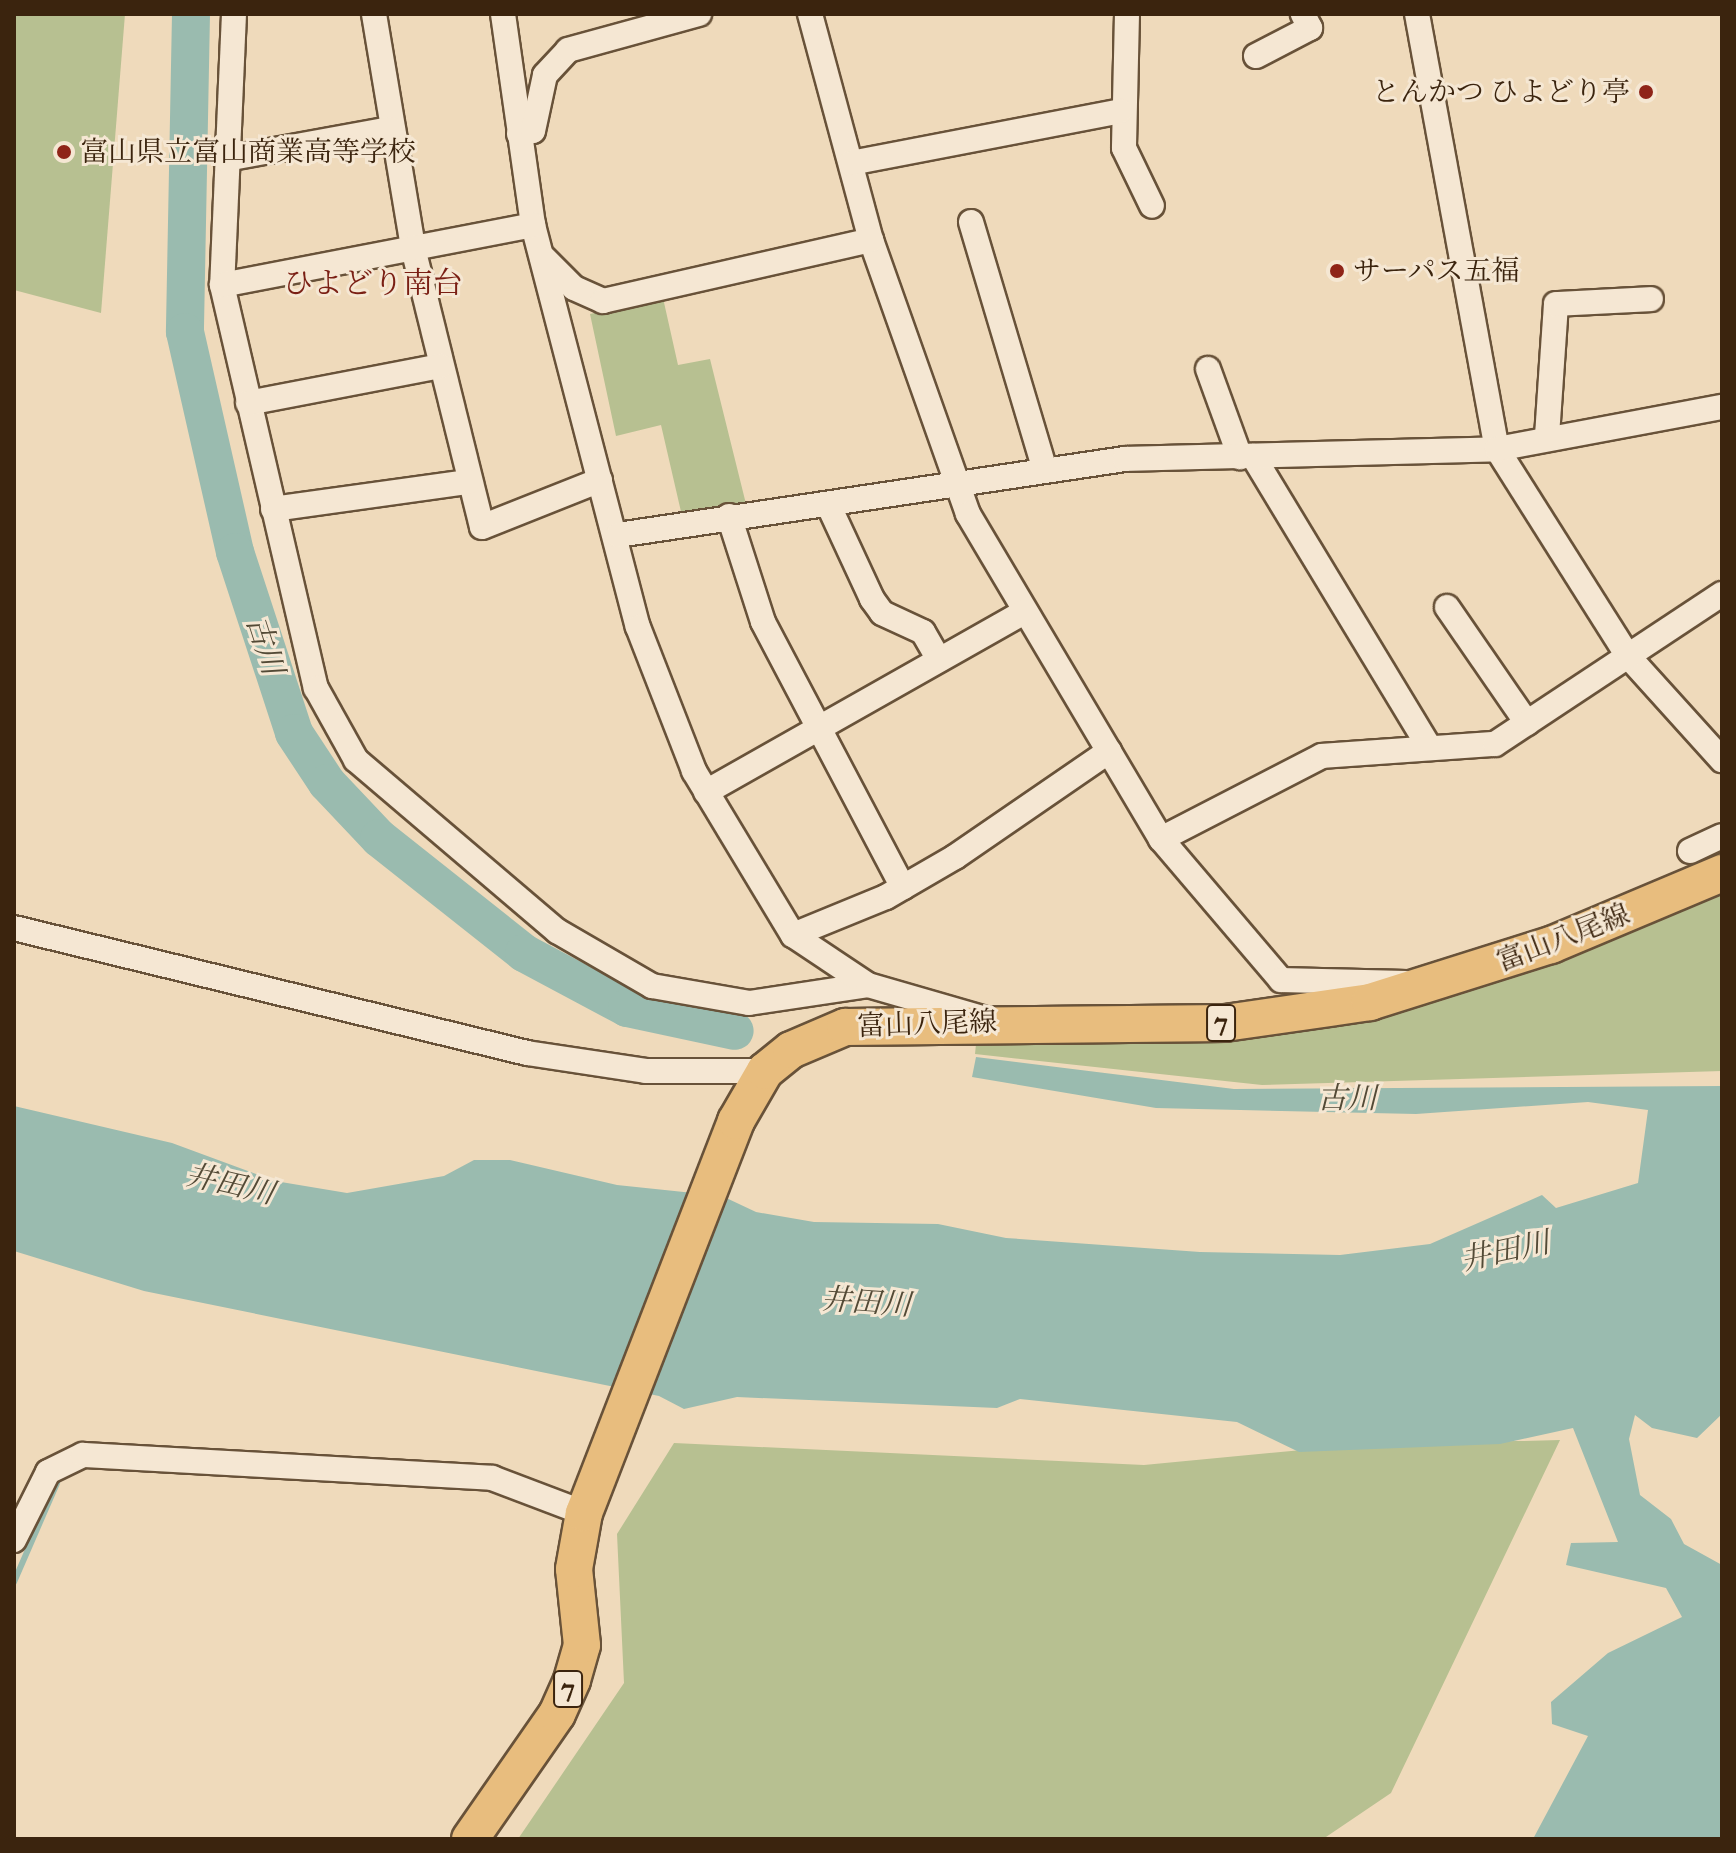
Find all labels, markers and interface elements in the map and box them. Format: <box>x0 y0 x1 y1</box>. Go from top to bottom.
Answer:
place label: とんかつ ひよどり亭 <box>1372 75 1630 109</box>
marker: とんかつ ひよどり亭 <box>1637 83 1655 101</box>
place label: 富山県立富山商業高等学校 <box>80 135 416 169</box>
marker: 富山県立富山商業高等学校 <box>55 143 73 161</box>
place label: サーパス五福 <box>1353 254 1521 288</box>
marker: サーパス五福 <box>1328 262 1346 280</box>
district label: ひよどり南台 <box>283 265 463 301</box>
water label: 古川 <box>239 611 291 679</box>
street label: 富山八尾線 <box>1492 897 1634 979</box>
road number: 7 <box>1205 1001 1237 1045</box>
street label: 富山八尾線 <box>856 1005 998 1043</box>
water label: 古川 <box>1317 1080 1377 1116</box>
water label: 井田川 <box>182 1156 278 1212</box>
water label: 井田川 <box>1457 1224 1553 1278</box>
water label: 井田川 <box>820 1281 912 1323</box>
road number: 7 <box>552 1667 584 1711</box>

